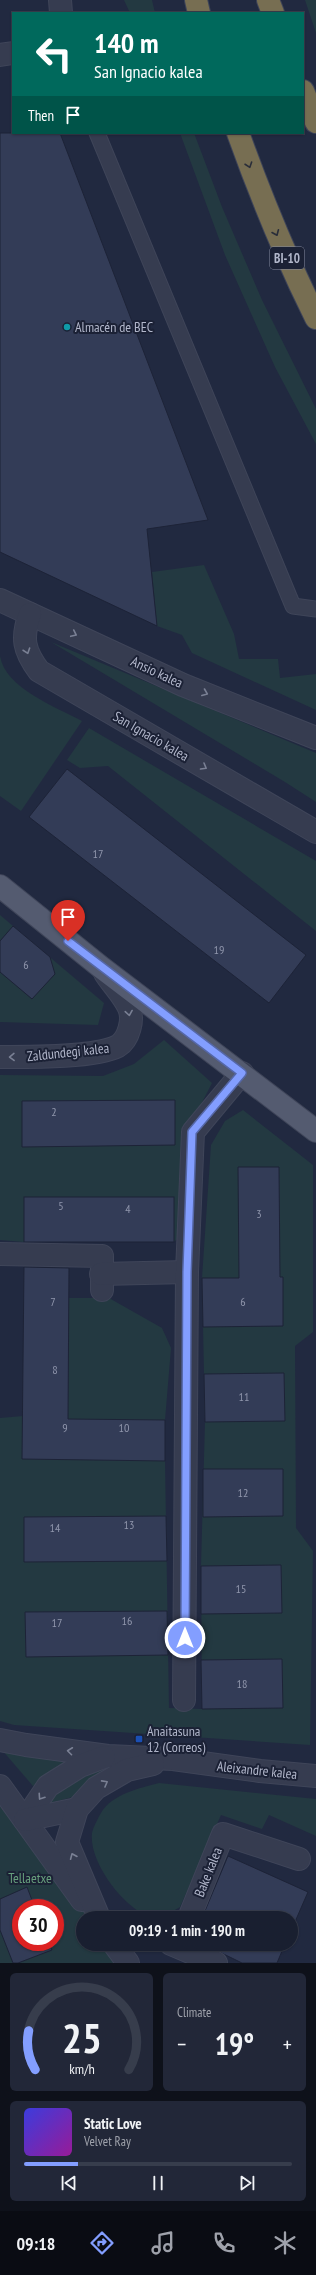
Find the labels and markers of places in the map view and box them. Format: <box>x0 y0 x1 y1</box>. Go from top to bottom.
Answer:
place label: Almacén de BEC <box>75 318 154 336</box>
marker: Almacén de BEC <box>62 322 72 332</box>
pin <box>51 900 85 941</box>
place label: Anaitasuna 12 (Correos) <box>147 1722 206 1756</box>
marker: Anaitasuna 12 (Correos) <box>134 1734 144 1744</box>

